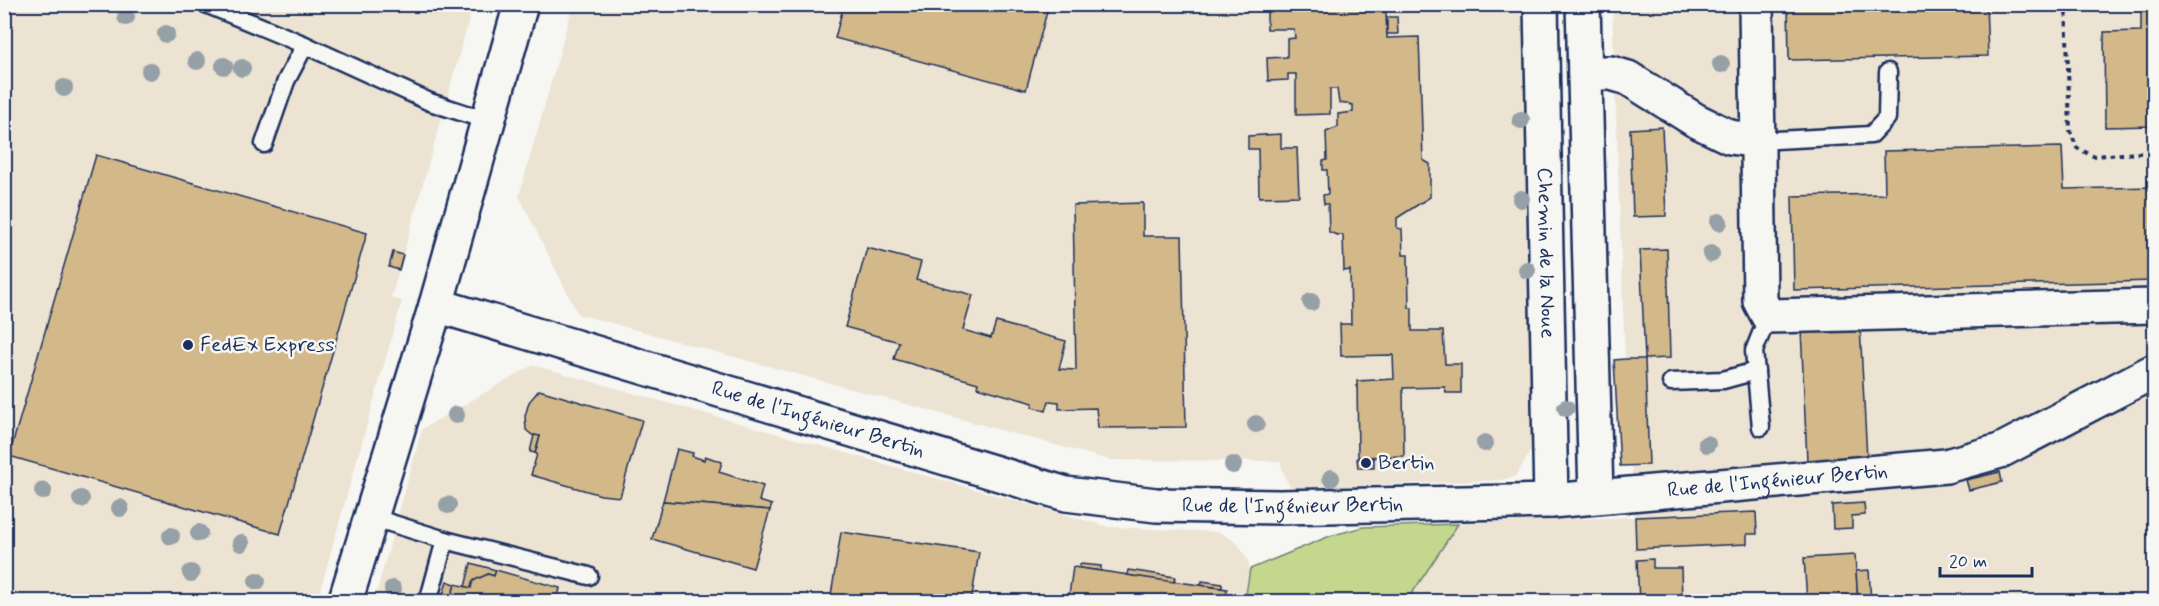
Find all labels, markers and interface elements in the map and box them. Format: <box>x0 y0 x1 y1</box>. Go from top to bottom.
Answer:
street label: Chemin de la Noue <box>1530 167 1562 339</box>
place label: FedEx Express <box>200 331 335 359</box>
marker: FedEx Express <box>181 338 195 352</box>
street label: Rue de l'Ingénieur Bertin <box>708 374 928 465</box>
place label: Bertin <box>1378 449 1434 477</box>
marker: Bertin <box>1359 456 1373 470</box>
street label: Rue de l'Ingénieur Bertin <box>1666 457 1889 505</box>
street label: Rue de l'Ingénieur Bertin <box>1182 490 1404 523</box>
scale bar <box>1940 540 2032 578</box>
text: 20 m <box>1949 550 1987 574</box>

